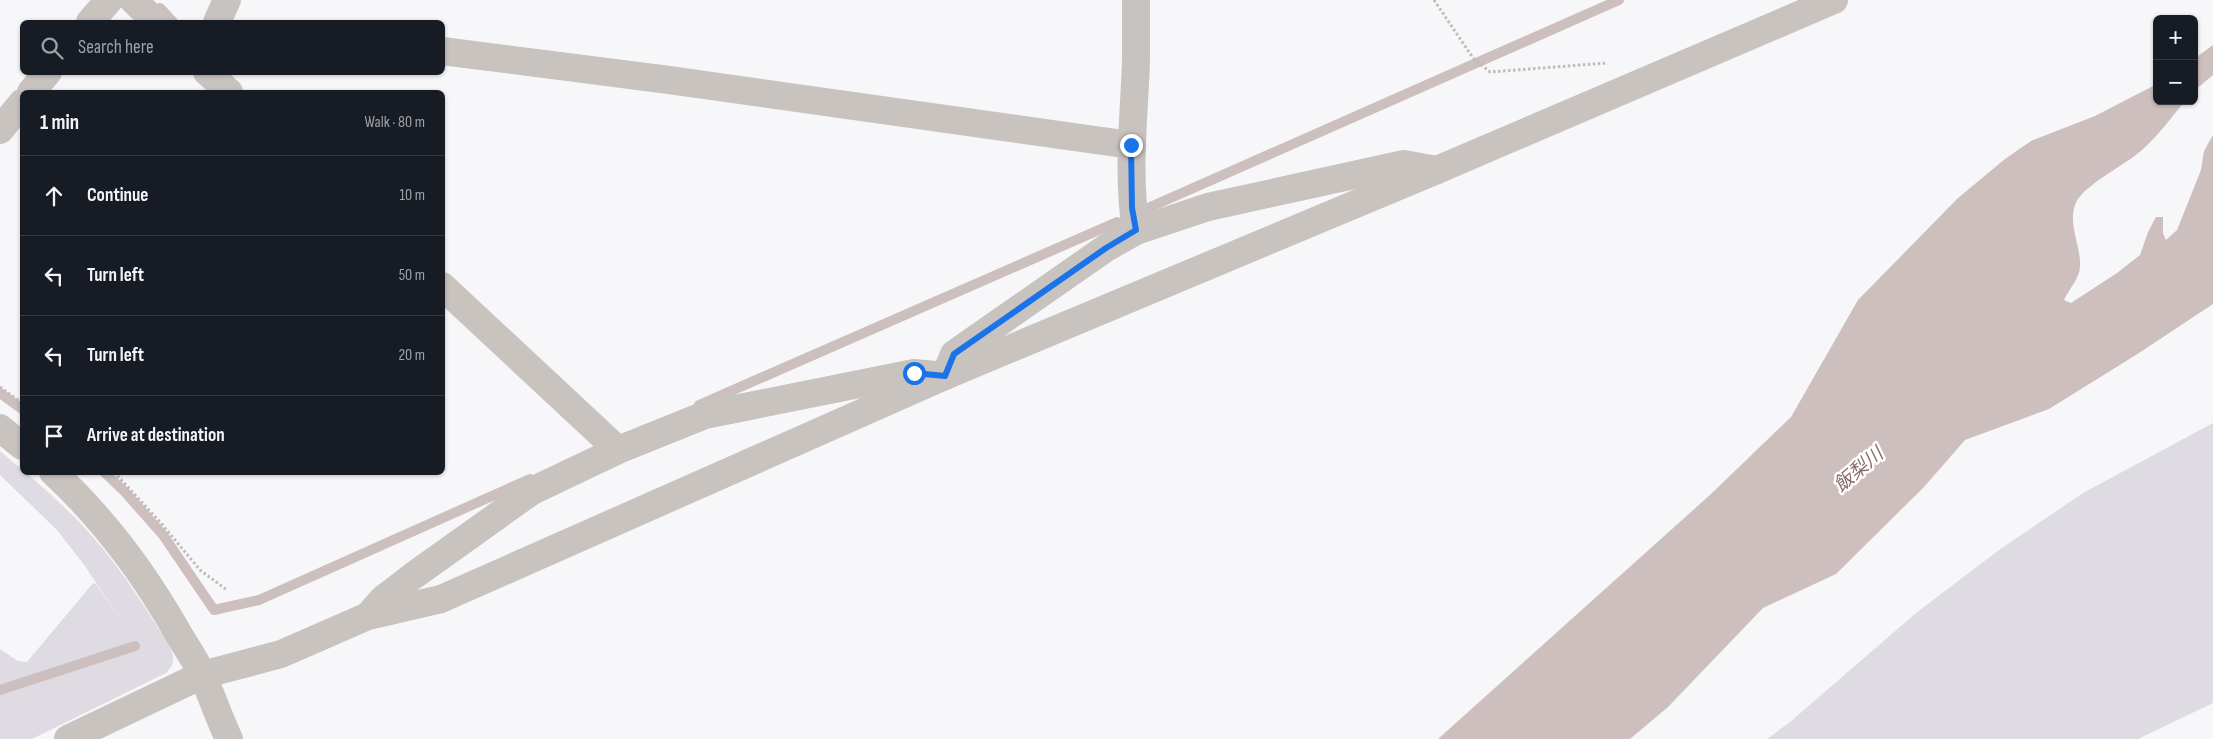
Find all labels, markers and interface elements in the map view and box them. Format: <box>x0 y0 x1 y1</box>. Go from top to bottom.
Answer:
map controls <box>2153 15 2198 105</box>
button: + <box>2153 15 2198 60</box>
search box <box>20 20 445 75</box>
icon: search <box>38 34 66 62</box>
text: Search here <box>78 36 154 59</box>
button: − <box>2153 60 2198 105</box>
text: 1 min <box>40 110 79 135</box>
text: Walk · 80 m <box>365 113 425 132</box>
route end <box>1120 134 1143 157</box>
icon: ahead <box>40 182 68 210</box>
text: Continue <box>87 184 148 207</box>
text: 10 m <box>399 186 425 205</box>
icon: left <box>40 262 68 290</box>
text: Turn left <box>87 264 144 287</box>
text: 50 m <box>399 266 425 285</box>
icon: left <box>40 342 68 370</box>
text: Turn left <box>87 344 144 367</box>
text: 20 m <box>398 346 425 365</box>
route start <box>903 362 926 385</box>
icon: arrive <box>40 422 68 450</box>
text: Arrive at destination <box>87 424 225 447</box>
water label: 飯梨川 <box>1830 442 1890 497</box>

